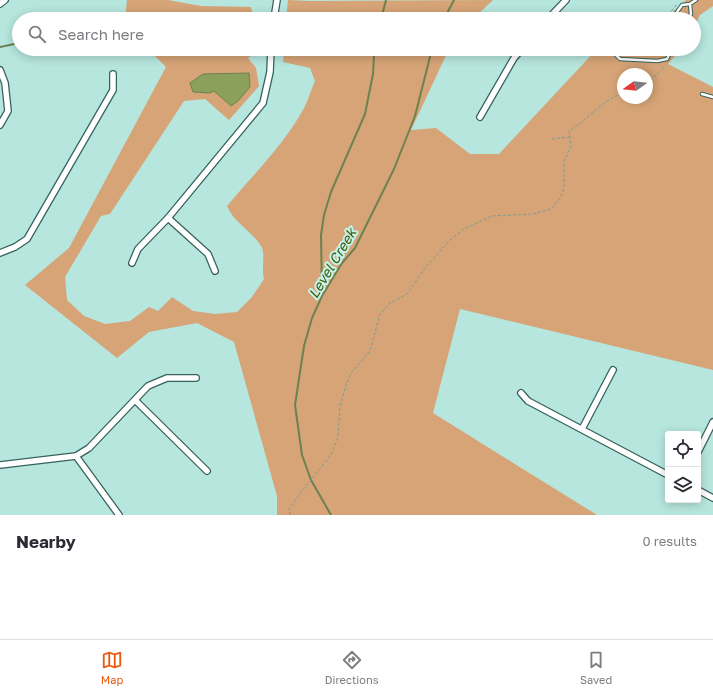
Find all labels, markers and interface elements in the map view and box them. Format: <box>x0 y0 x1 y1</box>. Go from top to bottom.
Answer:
search box <box>12 12 701 56</box>
icon: search <box>26 23 48 45</box>
text: Search here <box>58 25 144 43</box>
north arrow <box>617 68 653 104</box>
water label: Level Creek <box>305 223 361 301</box>
map controls <box>665 431 701 503</box>
button: locate <box>665 431 701 467</box>
button: layers <box>665 467 701 503</box>
text: Nearby <box>16 531 76 552</box>
text: 0 results <box>642 533 697 549</box>
tab: Map <box>101 649 123 686</box>
tab: Directions <box>325 649 379 686</box>
tab: Saved <box>580 649 612 686</box>

